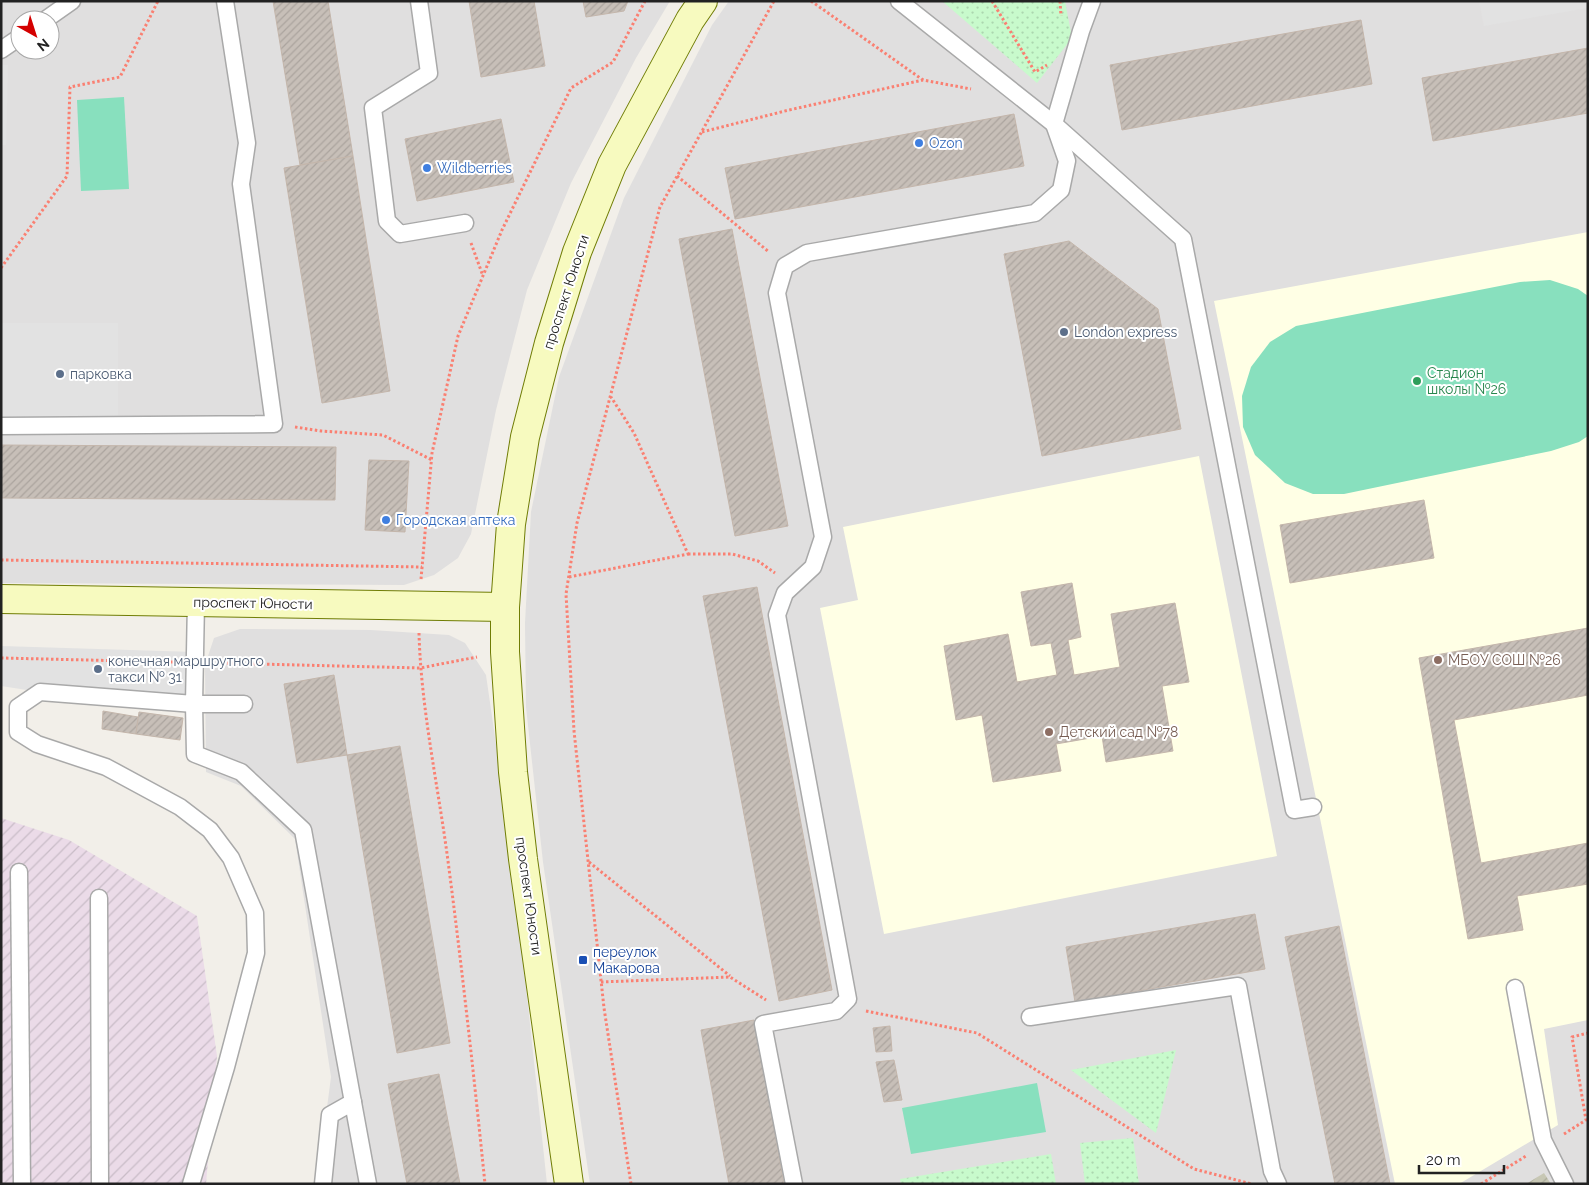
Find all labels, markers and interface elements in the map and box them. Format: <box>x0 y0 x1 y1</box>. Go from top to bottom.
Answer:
north arrow <box>10 10 60 60</box>
text: N <box>34 36 52 55</box>
place label: Ozon <box>929 135 963 151</box>
marker: Ozon <box>913 137 925 149</box>
place label: Wildberries <box>437 160 512 176</box>
marker: Wildberries <box>421 162 433 174</box>
street label: проспект Юности <box>540 233 592 351</box>
place label: London express <box>1074 324 1178 340</box>
marker: London express <box>1058 326 1070 338</box>
place label: Стадион школы №26 <box>1427 365 1506 397</box>
place label: парковка <box>70 366 132 382</box>
marker: парковка <box>54 368 66 380</box>
marker: Стадион школы №26 <box>1411 375 1423 387</box>
place label: Городская аптека <box>396 512 515 528</box>
marker: Городская аптека <box>380 514 392 526</box>
street label: проспект Юности <box>193 594 313 612</box>
place label: МБОУ СОШ №26 <box>1448 652 1561 668</box>
place label: конечная маршрутного такси № 31 <box>108 653 264 685</box>
marker: МБОУ СОШ №26 <box>1432 654 1444 666</box>
marker: конечная маршрутного такси № 31 <box>92 663 104 675</box>
place label: Детский сад №78 <box>1059 724 1178 740</box>
marker: Детский сад №78 <box>1043 726 1055 738</box>
street label: проспект Юности <box>513 836 545 956</box>
place label: переулок Макарова <box>593 944 660 976</box>
marker: переулок Макарова <box>577 954 589 966</box>
scale bar <box>1419 1142 1504 1174</box>
text: 20 m <box>1426 1151 1461 1169</box>

